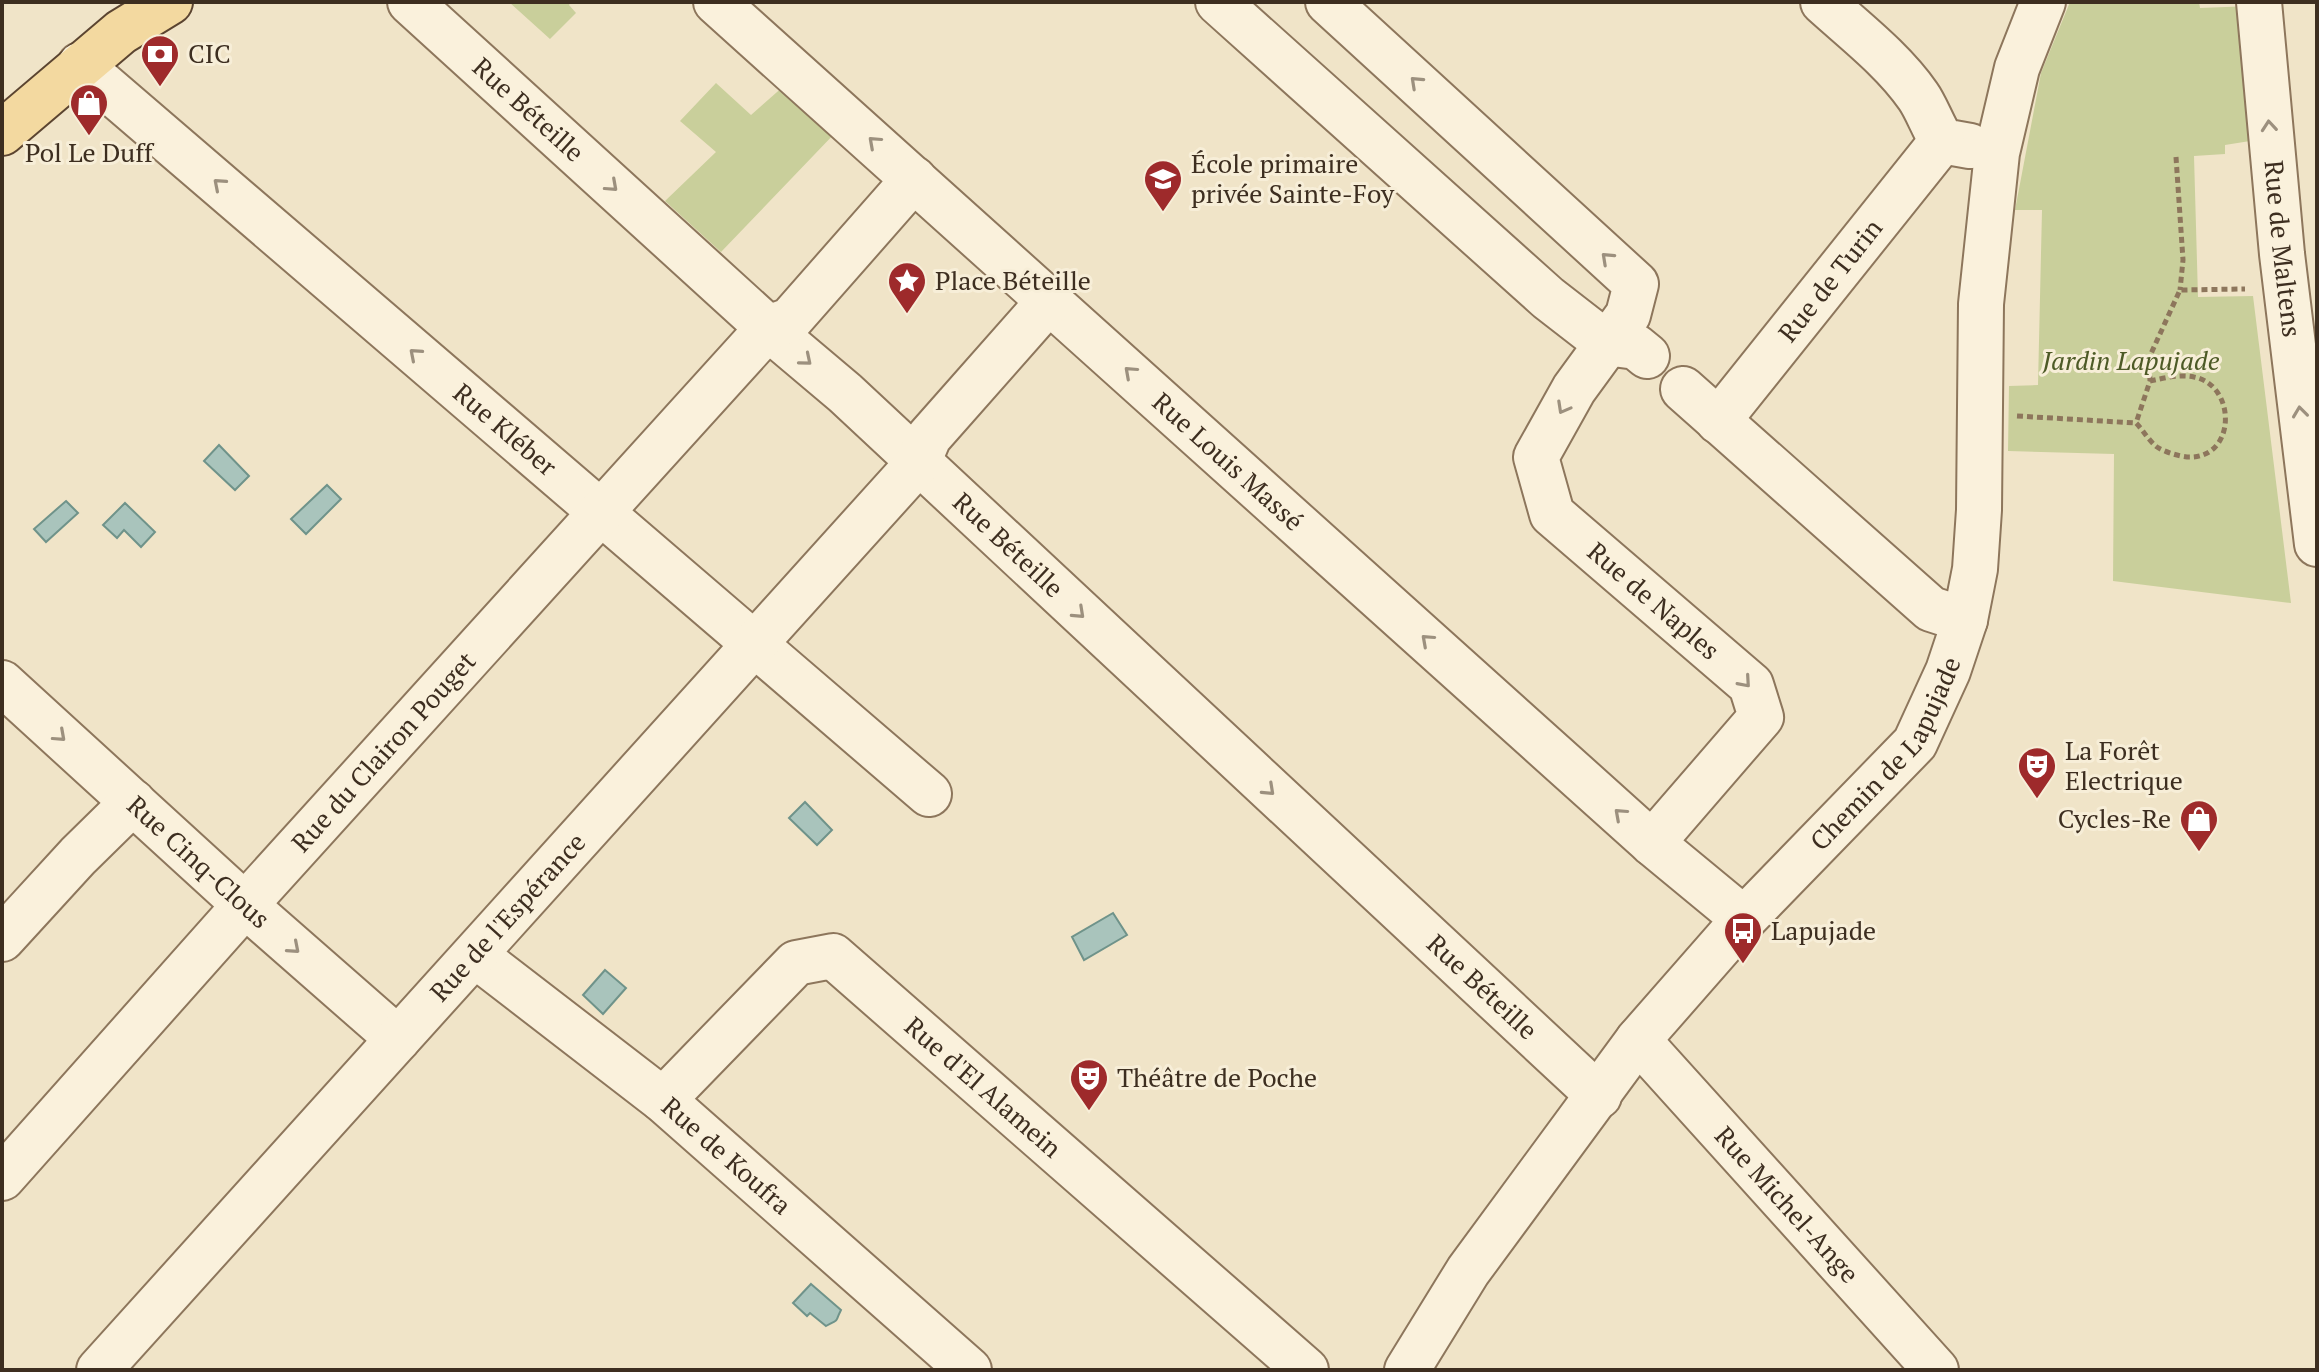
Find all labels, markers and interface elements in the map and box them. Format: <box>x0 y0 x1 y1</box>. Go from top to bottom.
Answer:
bank icon: CIC <box>139 33 181 88</box>
place label: CIC <box>188 36 231 70</box>
street label: Rue Béteille <box>466 50 592 168</box>
one-way arrow <box>1410 78 1425 92</box>
shop icon: Pol Le Duff <box>68 82 110 137</box>
one-way arrow <box>2261 119 2278 132</box>
place label: Pol Le Duff <box>25 135 155 169</box>
one-way arrow <box>868 138 883 152</box>
place label: École primaire privée Sainte-Foy <box>1191 146 1395 210</box>
school or university icon: École primaire privée Sainte-Foy <box>1142 158 1184 213</box>
street label: Rue de Maltens <box>2258 159 2310 339</box>
one-way arrow <box>603 177 618 191</box>
one-way arrow <box>213 179 228 194</box>
street label: Rue de Turin <box>1770 211 1889 348</box>
one-way arrow <box>1602 254 1617 268</box>
place icon: Place Béteille <box>886 260 928 315</box>
place label: Place Béteille <box>935 263 1091 297</box>
park label: Jardin Lapujade <box>2041 343 2220 377</box>
one-way arrow <box>410 349 425 364</box>
one-way arrow <box>796 350 811 365</box>
one-way arrow <box>1124 367 1139 382</box>
street label: Rue Kléber <box>447 375 564 483</box>
street label: Rue Louis Massé <box>1146 385 1311 538</box>
one-way arrow <box>1558 400 1573 414</box>
one-way arrow <box>2291 405 2308 418</box>
street label: Rue Béteille <box>946 484 1071 604</box>
street label: Rue de Naples <box>1581 534 1727 667</box>
one-way arrow <box>1070 603 1084 618</box>
one-way arrow <box>1422 634 1436 649</box>
street label: Rue du Clairon Pouget <box>283 644 483 859</box>
street label: Chemin de Lapujade <box>1802 652 1967 857</box>
one-way arrow <box>1735 673 1750 688</box>
one-way arrow <box>50 726 65 740</box>
place label: La Forêt Electrique <box>2065 733 2183 797</box>
theatre icon: La Forêt Electrique <box>2016 745 2058 800</box>
one-way arrow <box>1260 780 1275 794</box>
street label: Rue Cinq-Clous <box>121 788 278 935</box>
shop icon: Cycles-Re <box>2178 798 2220 853</box>
place label: Cycles-Re <box>2058 801 2171 835</box>
one-way arrow <box>1615 809 1630 823</box>
street label: Rue de l'Espérance <box>422 825 592 1008</box>
bus stop icon: Lapujade <box>1722 910 1764 965</box>
place label: Lapujade <box>1771 913 1876 947</box>
street label: Rue Béteille <box>1420 926 1545 1046</box>
one-way arrow <box>285 938 300 952</box>
street label: Rue d'El Alamein <box>898 1009 1069 1164</box>
theatre icon: Théâtre de Poche <box>1068 1057 1110 1112</box>
place label: Théâtre de Poche <box>1117 1060 1317 1094</box>
street label: Rue de Koufra <box>655 1089 799 1221</box>
street label: Rue Michel-Ange <box>1708 1119 1867 1290</box>

